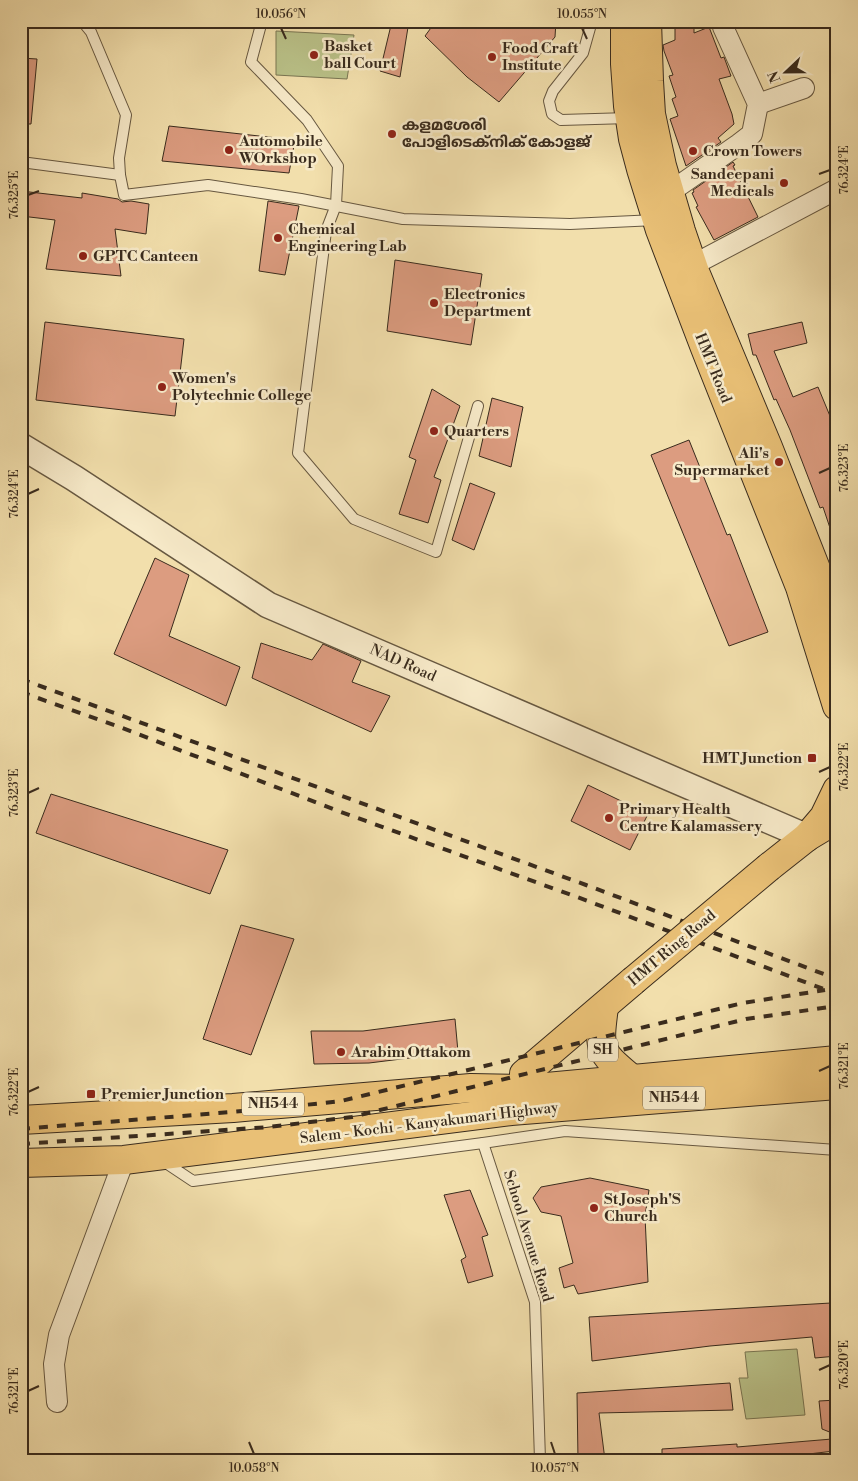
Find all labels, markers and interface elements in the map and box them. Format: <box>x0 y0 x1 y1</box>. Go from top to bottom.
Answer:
text: 10.056°N <box>256 7 306 22</box>
text: 10.055°N <box>557 7 607 22</box>
place label: Basket ball Court <box>324 37 396 73</box>
place label: Food Craft Institute <box>502 39 579 75</box>
north arrow <box>760 48 810 98</box>
marker: Basket ball Court <box>308 49 320 61</box>
marker: Food Craft Institute <box>486 51 498 63</box>
text: N <box>764 68 785 85</box>
place label: കളമശേരി പോളിടെക്നിക് കോളജ് <box>402 116 592 152</box>
marker: കളമശേരി പോളിടെക്നിക് കോളജ് <box>386 128 398 140</box>
place label: Automobile WOrkshop <box>238 132 323 168</box>
place label: Crown Towers <box>703 142 802 161</box>
marker: Automobile WOrkshop <box>223 144 235 156</box>
marker: Crown Towers <box>687 145 699 157</box>
text: 76.324°E <box>837 146 852 195</box>
place label: Sandeepani Medicals <box>691 165 774 201</box>
text: 76.325°E <box>7 171 22 219</box>
marker: Sandeepani Medicals <box>778 177 790 189</box>
place label: Chemical Engineering Lab <box>288 220 407 256</box>
marker: Chemical Engineering Lab <box>272 232 284 244</box>
place label: GPTC Canteen <box>93 247 199 266</box>
marker: GPTC Canteen <box>77 250 89 262</box>
place label: Electronics Department <box>444 285 532 321</box>
marker: Electronics Department <box>428 297 440 309</box>
street label: HMT Road <box>690 330 736 406</box>
place label: Women's Polytechnic College <box>171 369 311 405</box>
marker: Women's Polytechnic College <box>156 381 168 393</box>
place label: Quarters <box>444 422 509 441</box>
marker: Quarters <box>428 425 440 437</box>
place label: Ali's Supermarket <box>674 444 770 480</box>
text: 76.323°E <box>837 444 852 492</box>
marker: Ali's Supermarket <box>773 456 785 468</box>
text: 76.324°E <box>7 470 22 519</box>
street label: NAD Road <box>367 640 440 686</box>
text: 76.322°E <box>837 743 852 791</box>
place label: HMT Junction <box>702 749 803 768</box>
marker: HMT Junction <box>806 752 818 764</box>
text: 76.323°E <box>7 769 22 817</box>
place label: Primary Health Centre Kalamassery <box>619 800 763 836</box>
marker: Primary Health Centre Kalamassery <box>603 812 615 824</box>
street label: HMT Ring Road <box>624 905 720 990</box>
road number: SH <box>588 1038 618 1062</box>
text: 76.321°E <box>837 1042 852 1090</box>
place label: Arabim Ottakom <box>350 1043 471 1062</box>
marker: Arabim Ottakom <box>335 1046 347 1058</box>
text: 76.322°E <box>7 1068 22 1116</box>
place label: Premier Junction <box>101 1085 225 1104</box>
road number: NH544 <box>643 1086 705 1110</box>
marker: Premier Junction <box>85 1088 97 1100</box>
road number: NH544 <box>242 1092 304 1116</box>
street label: Salem - Kochi - Kanyakumari Highway <box>299 1098 560 1148</box>
street label: School Avenue Road <box>499 1168 557 1305</box>
place label: St Joseph'S Church <box>604 1190 681 1226</box>
marker: St Joseph'S Church <box>588 1202 600 1214</box>
text: 76.320°E <box>837 1340 852 1390</box>
text: 76.321°E <box>7 1367 22 1415</box>
text: 10.058°N <box>229 1461 279 1476</box>
text: 10.057°N <box>531 1461 580 1476</box>

